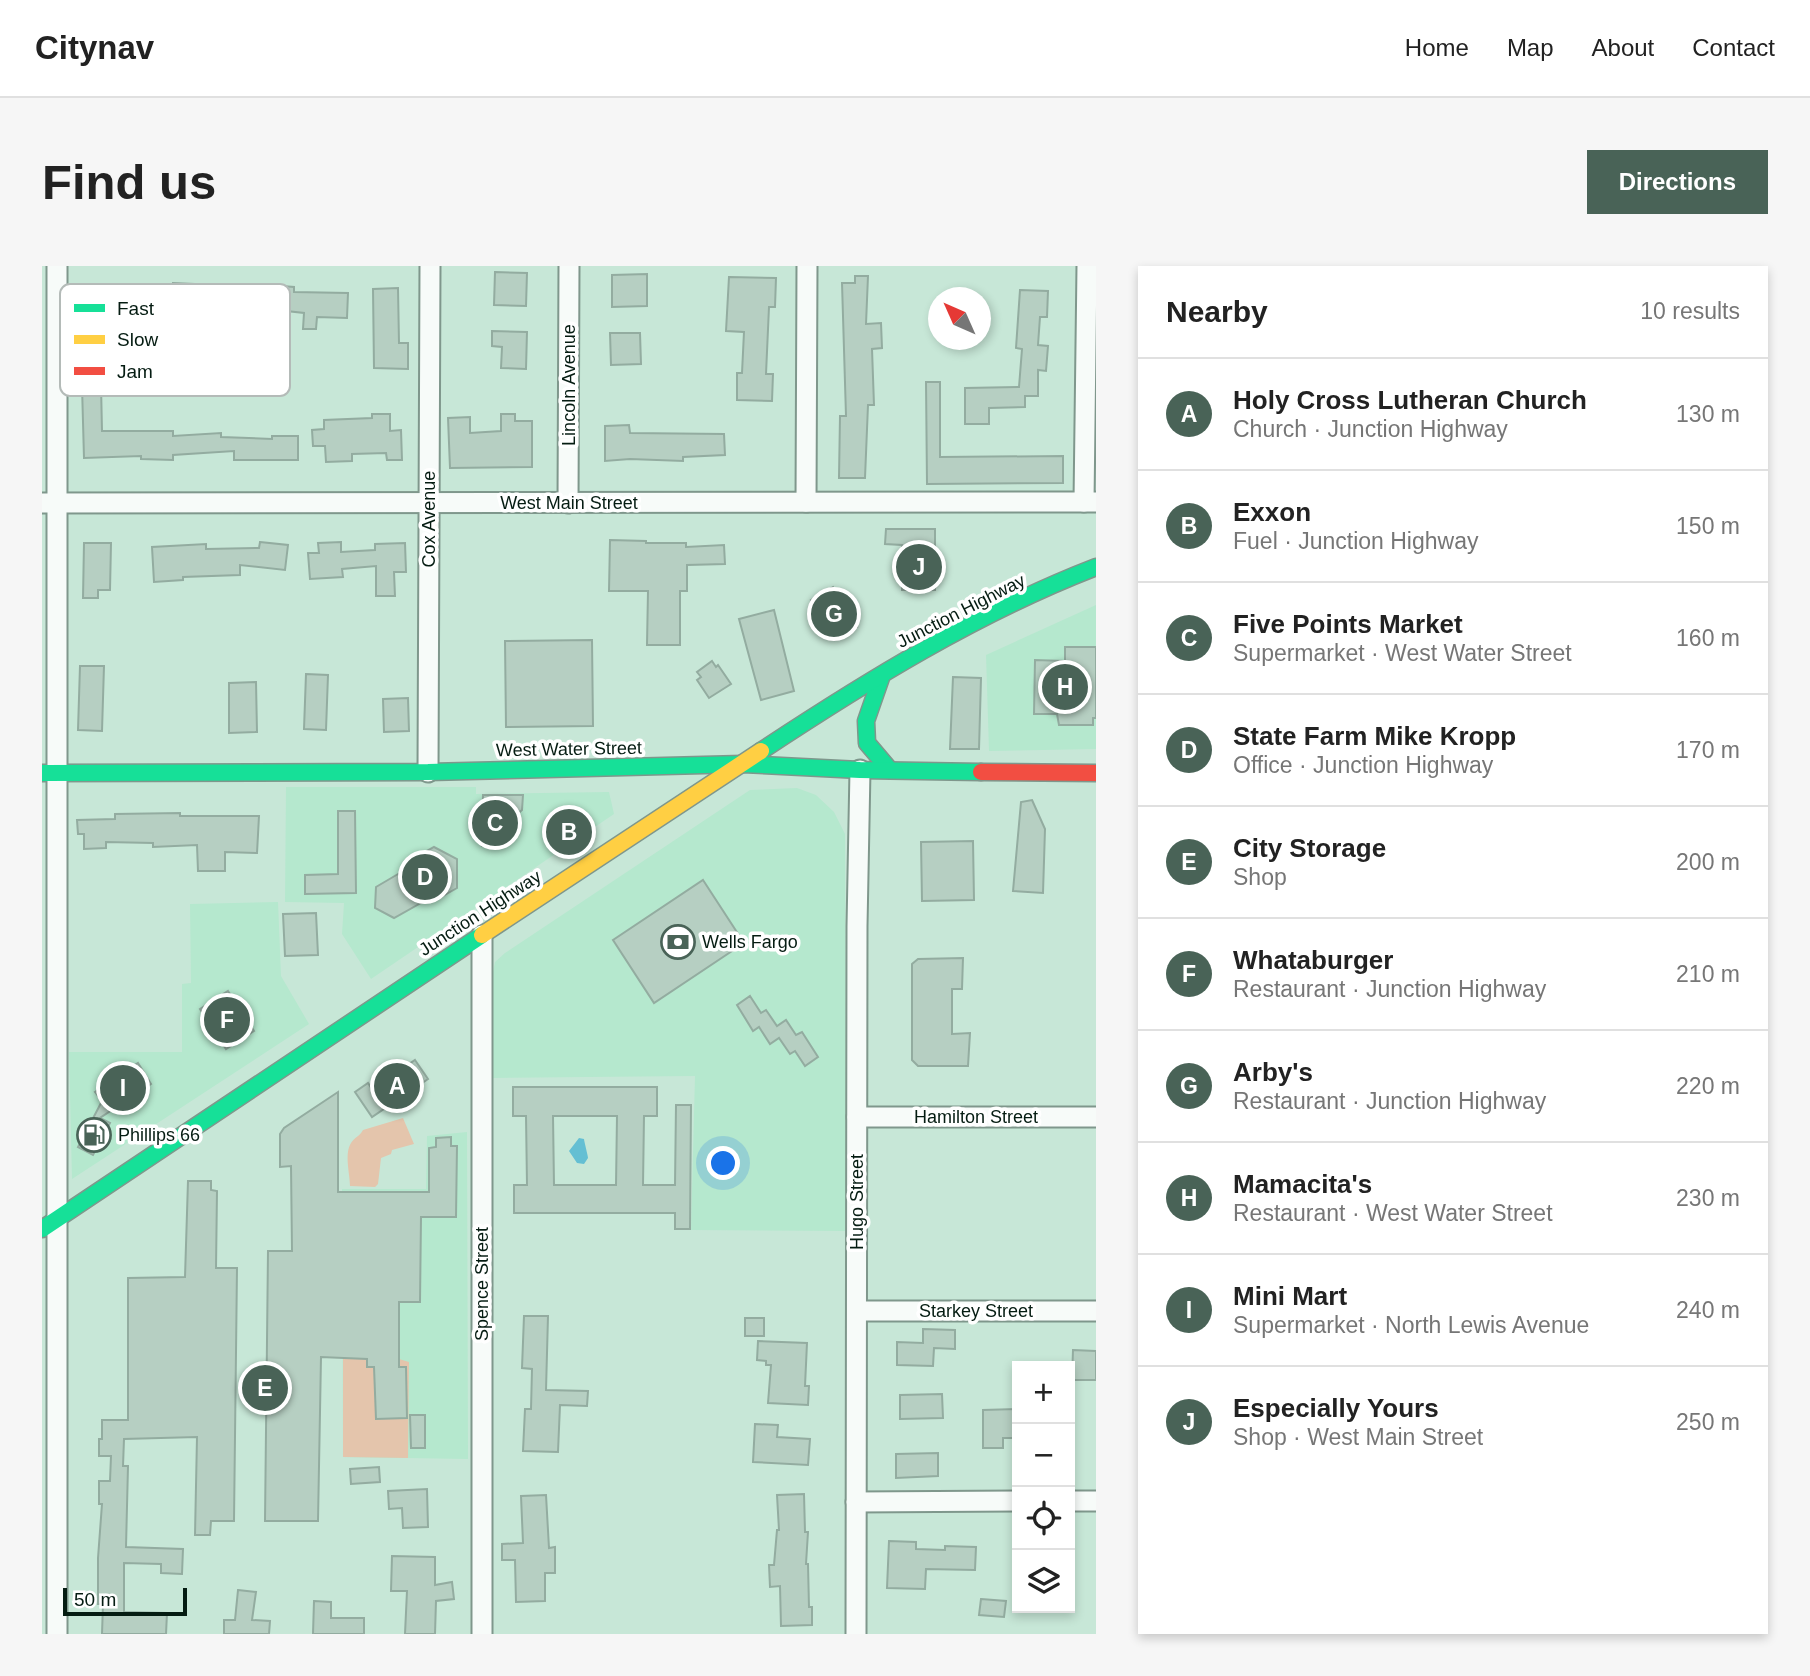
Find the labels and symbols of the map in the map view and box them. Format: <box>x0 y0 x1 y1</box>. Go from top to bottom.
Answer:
legend <box>60 284 290 396</box>
north arrow <box>928 287 991 350</box>
text: Fast <box>117 298 155 319</box>
street label: Lincoln Avenue <box>559 324 579 446</box>
text: Slow <box>117 329 158 350</box>
text: Jam <box>117 361 153 382</box>
street label: Cox Avenue <box>419 471 439 567</box>
street label: West Main Street <box>500 493 638 513</box>
pin: J <box>896 541 942 593</box>
street label: Junction Highway <box>894 570 1028 652</box>
pin: G <box>811 588 857 640</box>
pin: H <box>1042 661 1088 713</box>
street label: West Water Street <box>496 738 642 760</box>
pin: C <box>472 797 518 849</box>
pin: B <box>546 806 592 858</box>
pin: D <box>402 851 448 903</box>
street label: Junction Highway <box>415 866 545 960</box>
bank icon: Wells Fargo <box>659 923 697 961</box>
place label: Wells Fargo <box>702 932 798 952</box>
pin: F <box>204 994 250 1046</box>
pin: A <box>374 1060 420 1112</box>
pin: I <box>100 1062 146 1114</box>
street label: Hamilton Street <box>914 1107 1038 1127</box>
fuel station icon: Phillips 66 <box>75 1116 113 1154</box>
place label: Phillips 66 <box>118 1125 200 1145</box>
your location <box>706 1146 740 1180</box>
street label: Hugo Street <box>847 1154 867 1250</box>
street label: Spence Street <box>472 1227 492 1341</box>
street label: Starkey Street <box>919 1301 1033 1321</box>
pin: E <box>242 1362 288 1414</box>
scale bar <box>63 1585 187 1617</box>

